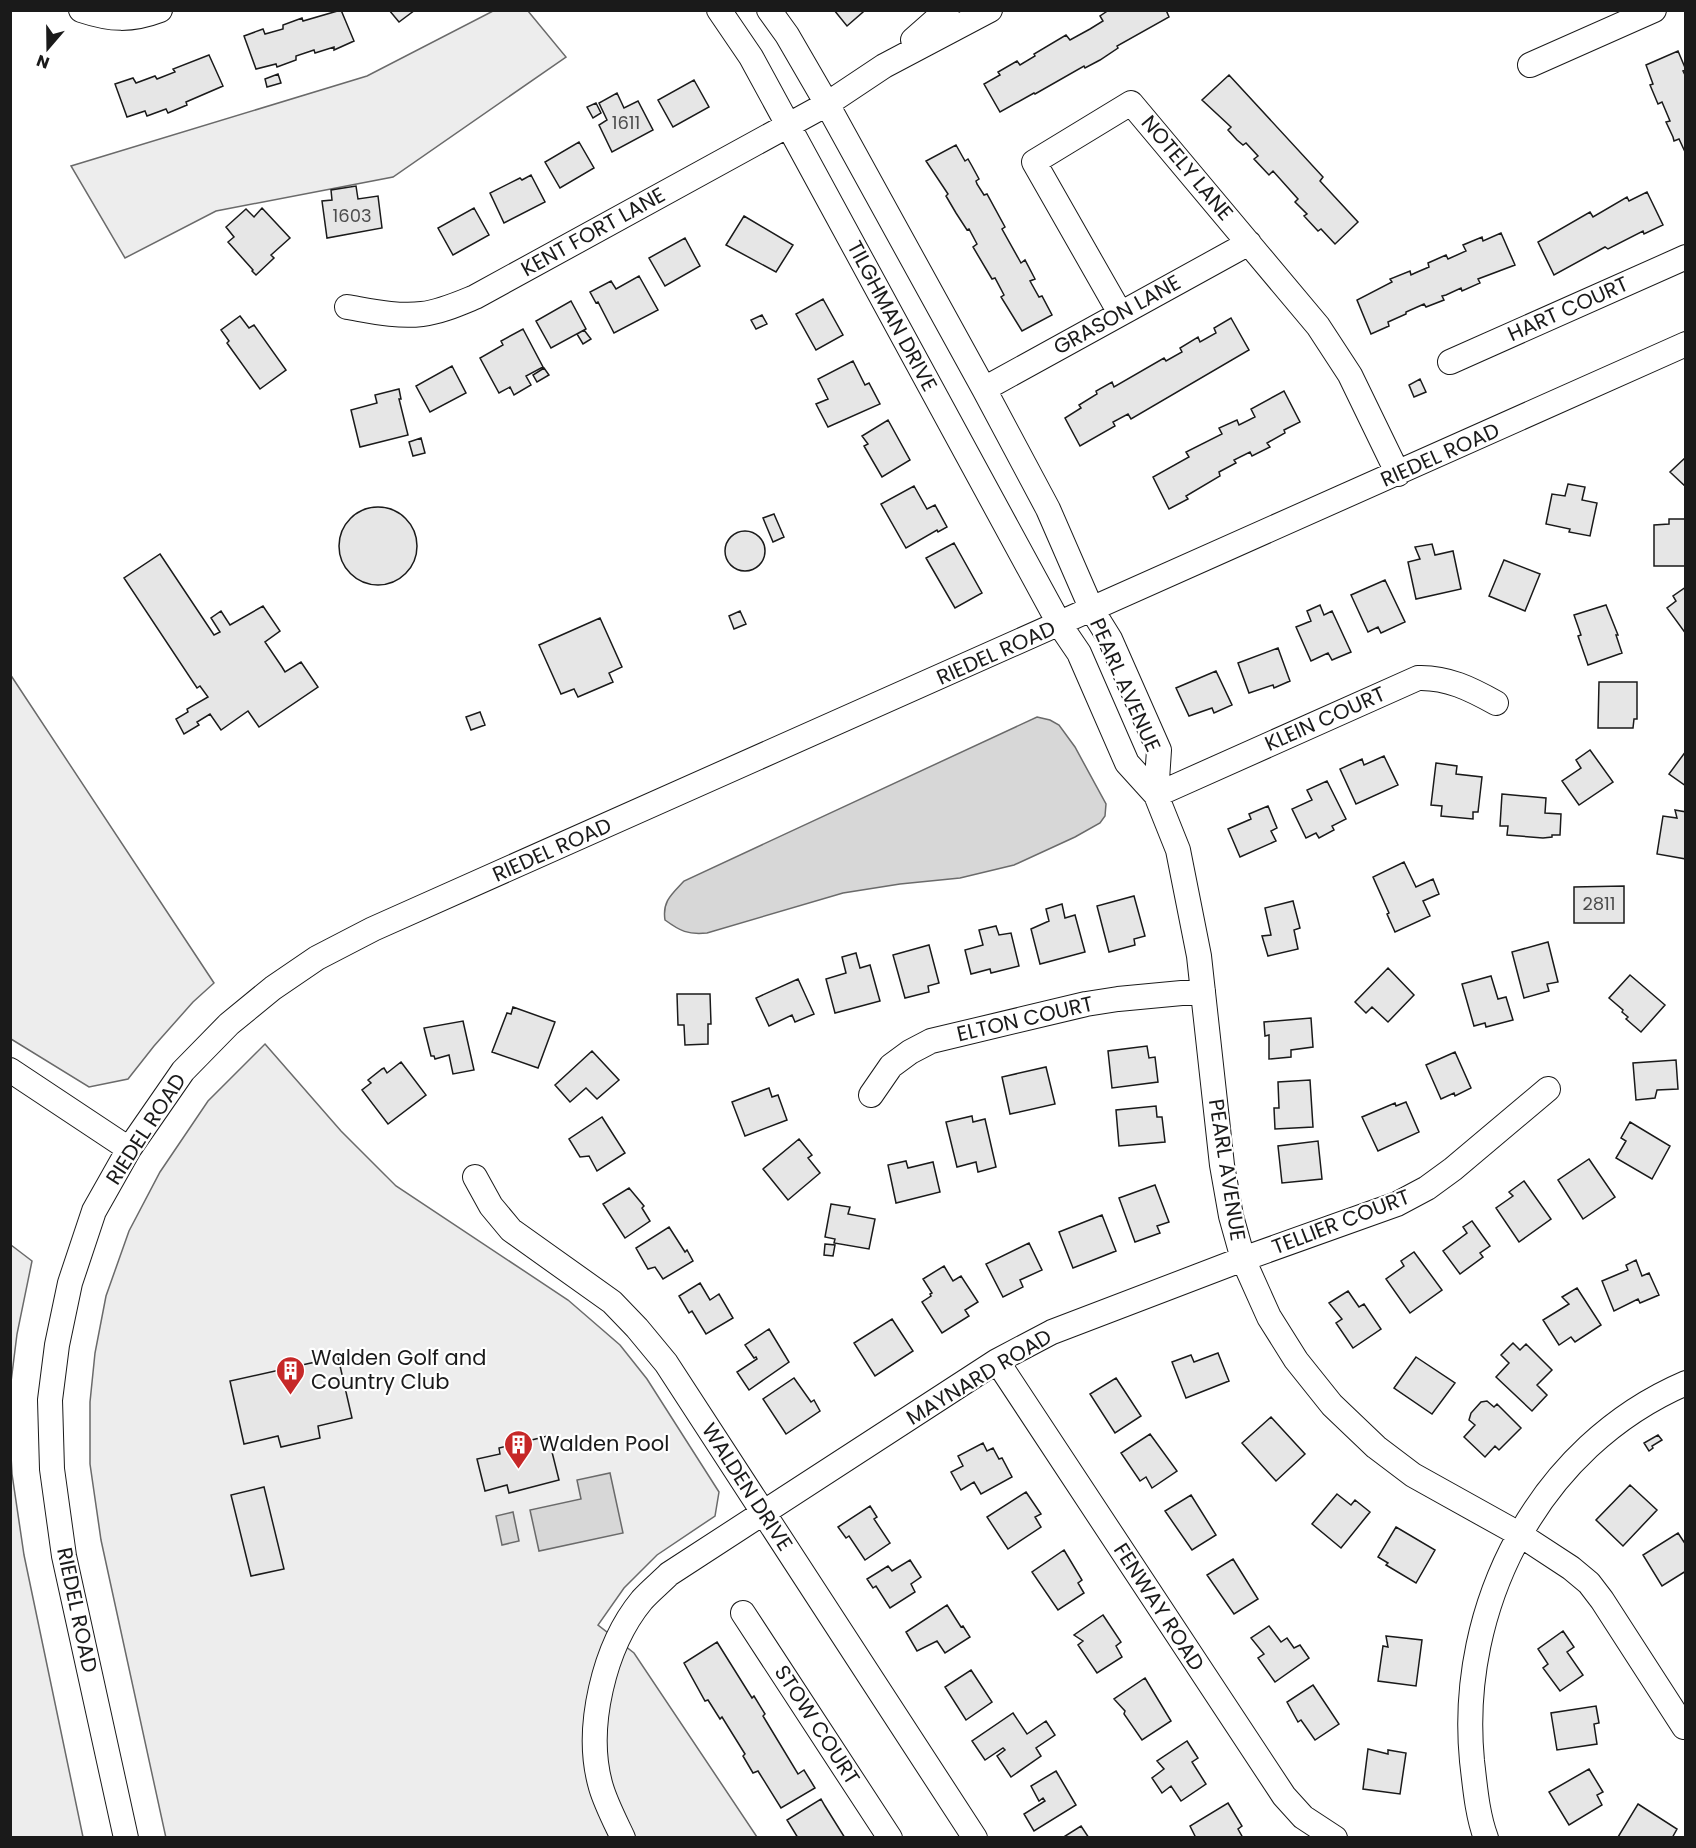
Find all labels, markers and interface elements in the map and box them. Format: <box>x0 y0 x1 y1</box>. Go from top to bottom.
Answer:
north arrow <box>18 18 78 78</box>
text: N <box>33 49 53 74</box>
street label: NOTELY LANE <box>1135 109 1240 226</box>
house number: 1611 <box>612 110 640 135</box>
street label: KENT FORT LANE <box>515 180 670 283</box>
house number: 1603 <box>332 203 372 228</box>
street label: TILGHMAN DRIVE <box>840 235 944 396</box>
street label: GRASON LANE <box>1048 268 1186 361</box>
street label: HART COURT <box>1503 269 1633 348</box>
street label: RIEDEL ROAD <box>1376 415 1504 494</box>
street label: RIEDEL ROAD <box>932 613 1060 692</box>
street label: PEARL AVENUE <box>1083 613 1168 756</box>
street label: KLEIN COURT <box>1260 679 1390 758</box>
street label: RIEDEL ROAD <box>488 810 616 889</box>
house number: 2811 <box>1582 891 1616 916</box>
street label: ELTON COURT <box>954 989 1096 1048</box>
street label: RIEDEL ROAD <box>99 1067 192 1190</box>
street label: PEARL AVENUE <box>1202 1097 1253 1243</box>
street label: TELLIER COURT <box>1268 1182 1414 1261</box>
street label: MAYNARD ROAD <box>901 1322 1057 1431</box>
place label: Walden Golf and Country Club <box>311 1343 486 1396</box>
building icon: Walden Golf and Country Club <box>274 1354 306 1396</box>
street label: WALDEN DRIVE <box>695 1417 800 1556</box>
building icon: Walden Pool <box>502 1428 534 1470</box>
place label: Walden Pool <box>539 1429 669 1458</box>
street label: FENWAY ROAD <box>1107 1537 1212 1676</box>
street label: RIEDEL ROAD <box>50 1545 105 1675</box>
street label: STOW COURT <box>768 1659 867 1790</box>

